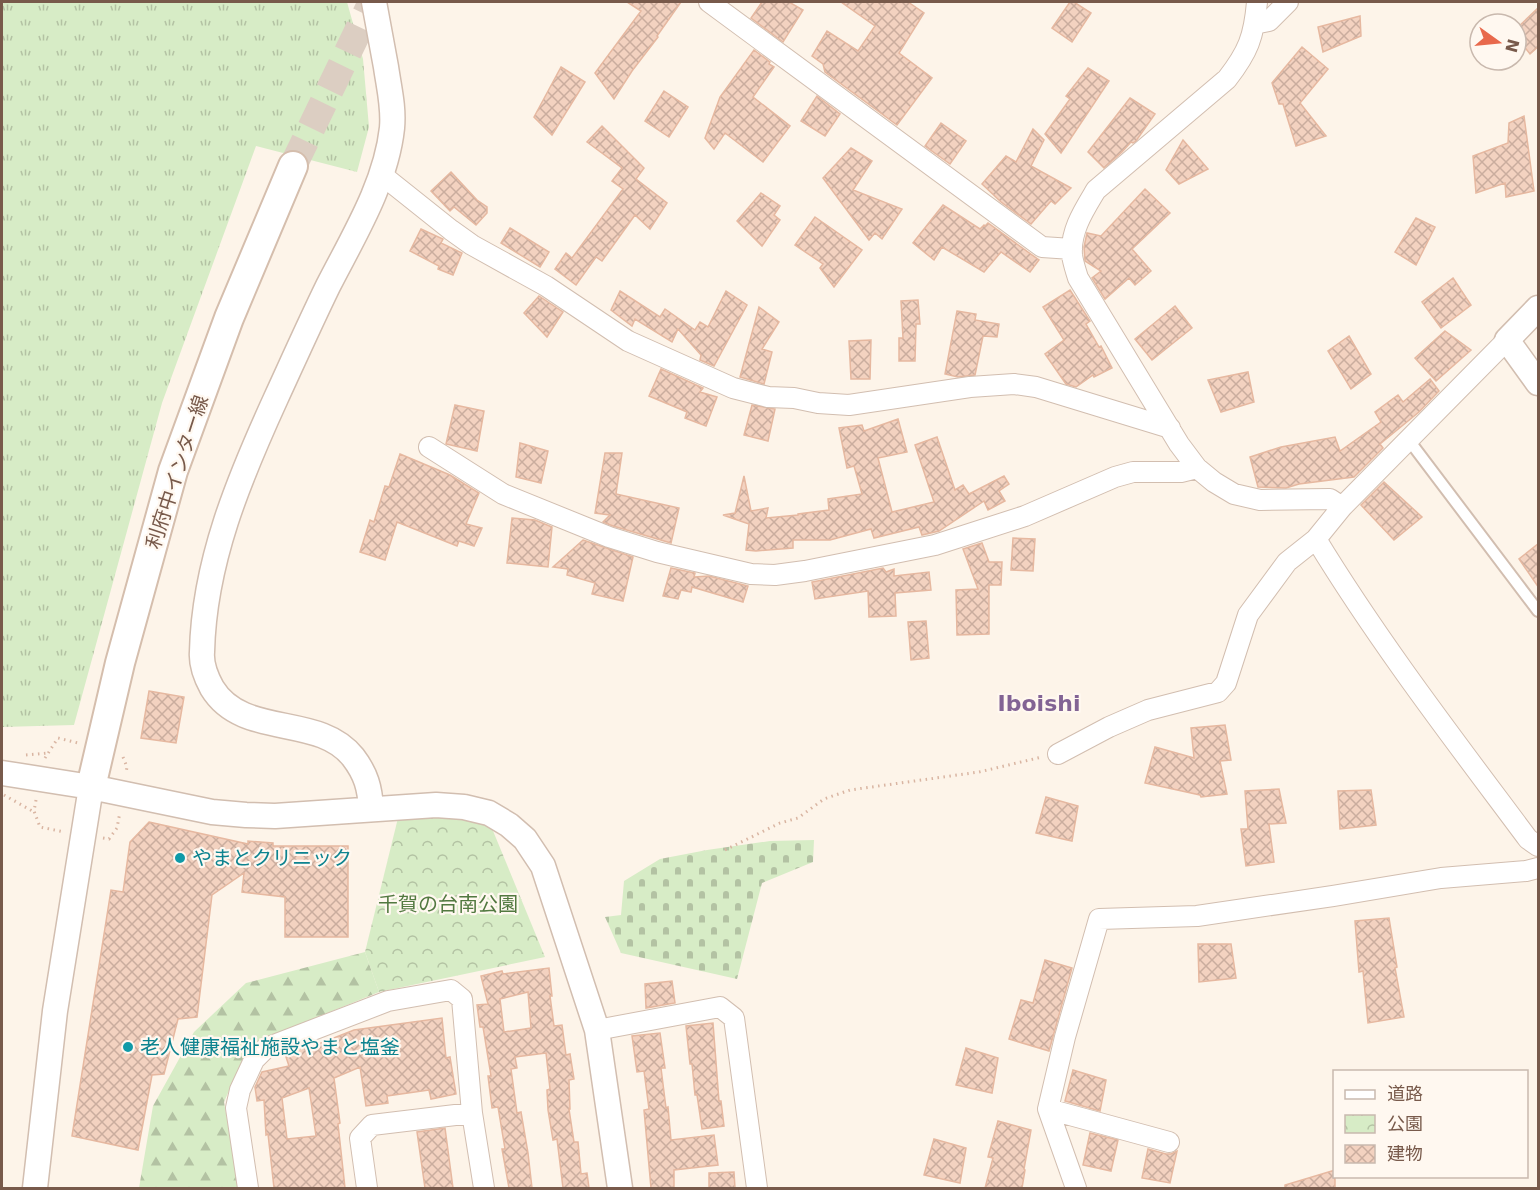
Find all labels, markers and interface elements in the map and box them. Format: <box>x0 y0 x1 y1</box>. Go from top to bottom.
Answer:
north arrow <box>1468 12 1528 72</box>
text: N <box>1501 37 1523 55</box>
street label: 利府中インター線 <box>141 392 213 552</box>
district label: Iboishi <box>998 691 1080 716</box>
place label: やまとクリニック <box>192 846 352 870</box>
marker: やまとクリニック <box>173 851 187 865</box>
park label: 千賀の台南公園 <box>378 892 518 916</box>
place label: 老人健康福祉施設やまと塩釜 <box>140 1035 400 1059</box>
marker: 老人健康福祉施設やまと塩釜 <box>121 1040 135 1054</box>
legend <box>1333 1070 1528 1178</box>
text: 道路 <box>1387 1083 1423 1104</box>
text: 公園 <box>1387 1113 1423 1134</box>
text: 建物 <box>1387 1143 1423 1164</box>

